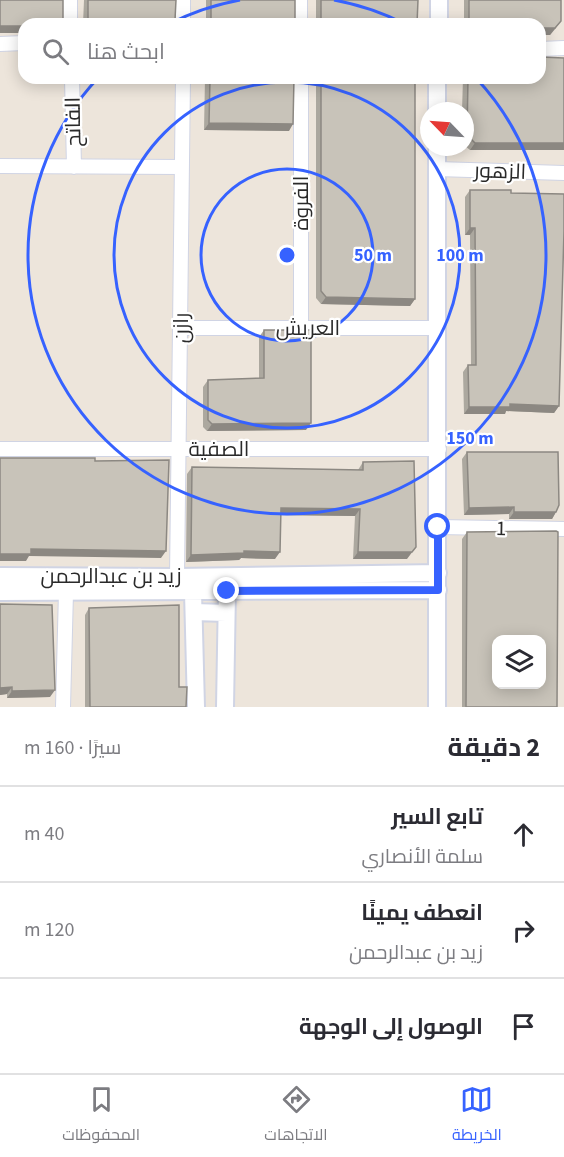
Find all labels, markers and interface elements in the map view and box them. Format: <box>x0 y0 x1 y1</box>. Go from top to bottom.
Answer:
search box <box>18 18 546 84</box>
icon: search <box>39 35 72 68</box>
text: ابحث هنا <box>87 36 165 68</box>
street label: الفاتح <box>58 97 88 147</box>
north arrow <box>420 102 474 156</box>
street label: الزهور <box>472 155 527 187</box>
street label: الفروة <box>286 176 316 230</box>
text: 50 m <box>354 243 392 268</box>
text: 100 m <box>436 243 484 268</box>
centre of rings <box>277 245 297 265</box>
street label: رازن <box>166 313 196 343</box>
street label: العريش <box>276 313 340 343</box>
text: 150 m <box>446 426 494 451</box>
street label: الصفية <box>188 434 250 464</box>
route start <box>424 513 450 539</box>
street label: 1 <box>496 513 506 543</box>
street label: زيد بن عبدالرحمن <box>41 561 181 591</box>
route end <box>213 577 239 603</box>
map controls <box>492 635 546 689</box>
button: layers <box>492 635 546 689</box>
text: 2 دقيقة <box>448 729 540 766</box>
text: سيرًا · 160 m <box>24 734 121 762</box>
text: تابع السير <box>391 801 483 833</box>
icon: ahead <box>507 818 540 851</box>
text: 40 m <box>24 820 64 848</box>
text: سلمة الأنصاري <box>362 843 483 871</box>
text: انعطف يمينًا <box>361 897 483 929</box>
icon: right <box>507 914 540 947</box>
text: 120 m <box>24 916 74 944</box>
text: زيد بن عبدالرحمن <box>349 939 483 967</box>
icon: arrive <box>507 1010 540 1043</box>
text: الوصول إلى الوجهة <box>299 1011 483 1043</box>
tab: المحفوظات <box>62 1083 140 1149</box>
tab: الاتجاهات <box>264 1083 328 1149</box>
tab: الخريطة <box>452 1083 502 1149</box>

